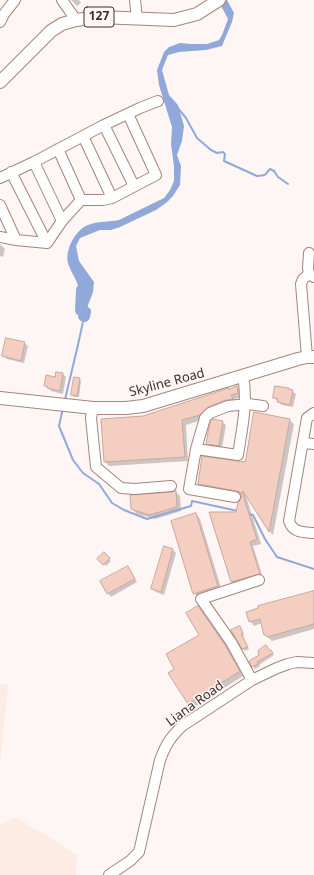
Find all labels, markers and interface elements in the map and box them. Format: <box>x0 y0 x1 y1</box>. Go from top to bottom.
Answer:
road number: 127 <box>84 7 114 27</box>
street label: Skyline Road <box>128 365 206 401</box>
street label: Liana Road <box>163 678 227 730</box>

